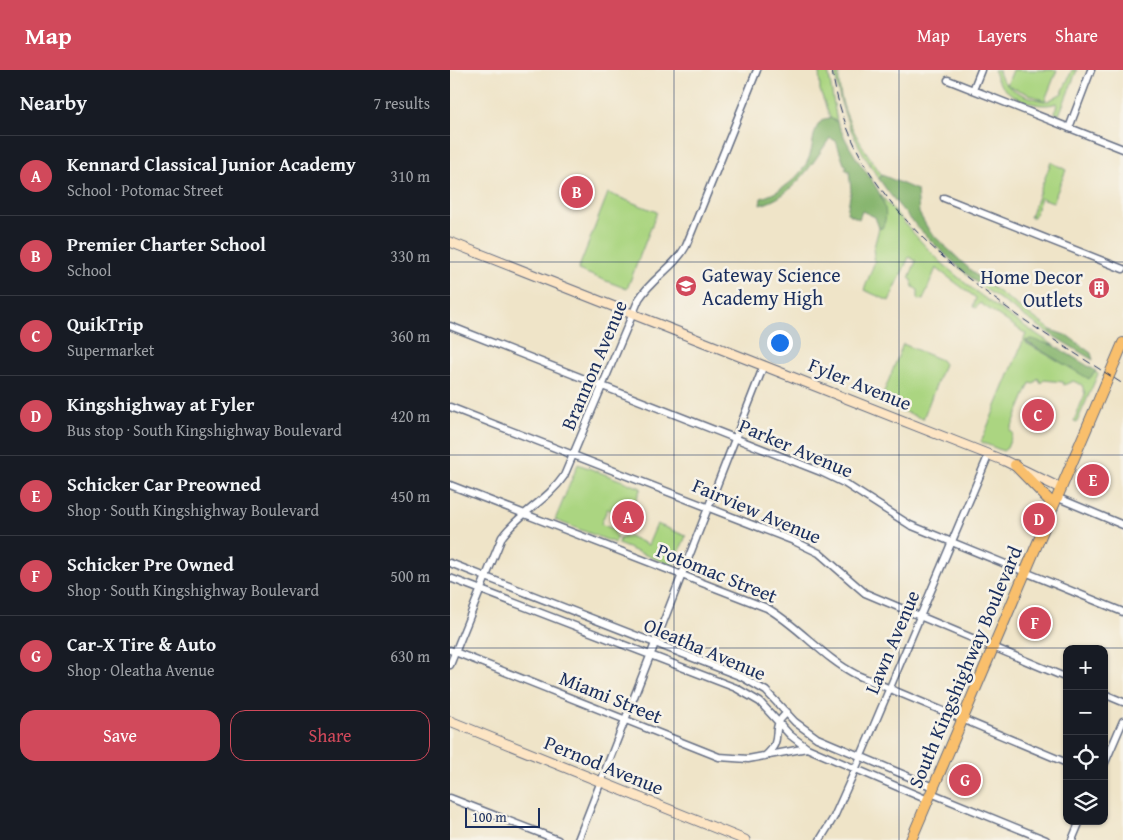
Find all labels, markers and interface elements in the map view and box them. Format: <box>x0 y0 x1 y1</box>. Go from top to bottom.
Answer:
text: Map <box>25 18 72 53</box>
text: Map <box>917 22 950 49</box>
text: Layers <box>978 22 1027 49</box>
text: Share <box>1055 22 1098 49</box>
text: Nearby <box>20 87 87 118</box>
text: 7 results <box>373 91 430 115</box>
text: Kennard Classical Junior Academy <box>67 150 356 178</box>
text: A <box>31 164 41 188</box>
text: 310 m <box>390 164 430 188</box>
pin: B <box>561 173 593 211</box>
text: School · Potomac Street <box>67 178 223 202</box>
text: Premier Charter School <box>67 230 266 258</box>
text: B <box>31 244 41 268</box>
text: 330 m <box>390 244 430 268</box>
text: School <box>67 258 111 282</box>
place label: Gateway Science Academy High <box>702 260 841 312</box>
place label: Home Decor Outlets <box>981 262 1083 314</box>
school or university icon: Gateway Science Academy High <box>674 274 698 298</box>
building icon: Home Decor Outlets <box>1087 276 1111 300</box>
street label: Brannon Avenue <box>553 295 634 434</box>
text: QuikTrip <box>67 310 143 338</box>
text: C <box>31 324 41 348</box>
text: 360 m <box>390 324 430 348</box>
your location <box>767 330 793 356</box>
text: Supermarket <box>67 338 154 362</box>
street label: Fyler Avenue <box>804 350 916 417</box>
text: Kingshighway at Fyler <box>67 390 254 418</box>
pin: C <box>1022 396 1054 434</box>
text: D <box>31 404 41 428</box>
text: 420 m <box>390 404 430 428</box>
street label: Parker Avenue <box>735 410 858 485</box>
text: Bus stop · South Kingshighway Boulevard <box>67 418 342 442</box>
pin: E <box>1077 461 1109 499</box>
text: Schicker Car Preowned <box>67 470 261 498</box>
street label: Fairview Avenue <box>688 470 826 551</box>
text: E <box>32 484 40 508</box>
text: 450 m <box>390 484 430 508</box>
text: Shop · South Kingshighway Boulevard <box>67 498 319 522</box>
pin: A <box>612 498 644 536</box>
pin: D <box>1023 500 1055 538</box>
street label: Potomac Street <box>652 535 782 610</box>
street label: South Kingshighway Boulevard <box>900 541 1029 793</box>
text: Schicker Pre Owned <box>67 550 234 578</box>
text: F <box>32 564 40 588</box>
text: 500 m <box>390 564 430 588</box>
text: Shop · South Kingshighway Boulevard <box>67 578 319 602</box>
street label: Lawn Avenue <box>857 585 926 698</box>
pin: F <box>1019 604 1051 642</box>
street label: Oleatha Avenue <box>640 610 771 687</box>
text: Car-X Tire & Auto <box>67 630 216 658</box>
text: G <box>31 644 41 668</box>
text: 630 m <box>390 644 430 668</box>
map controls <box>1063 645 1108 825</box>
button: + <box>1063 645 1108 690</box>
text: Shop · Oleatha Avenue <box>67 658 214 682</box>
street label: Miami Street <box>555 663 667 730</box>
button: − <box>1063 690 1108 735</box>
button: Save <box>20 710 220 761</box>
button: Share <box>230 710 430 761</box>
street label: Pernod Avenue <box>540 727 668 802</box>
button: locate <box>1063 735 1108 780</box>
pin: G <box>949 761 981 799</box>
button: layers <box>1063 780 1108 825</box>
scale bar <box>465 805 540 828</box>
text: 100 m <box>472 807 507 827</box>

